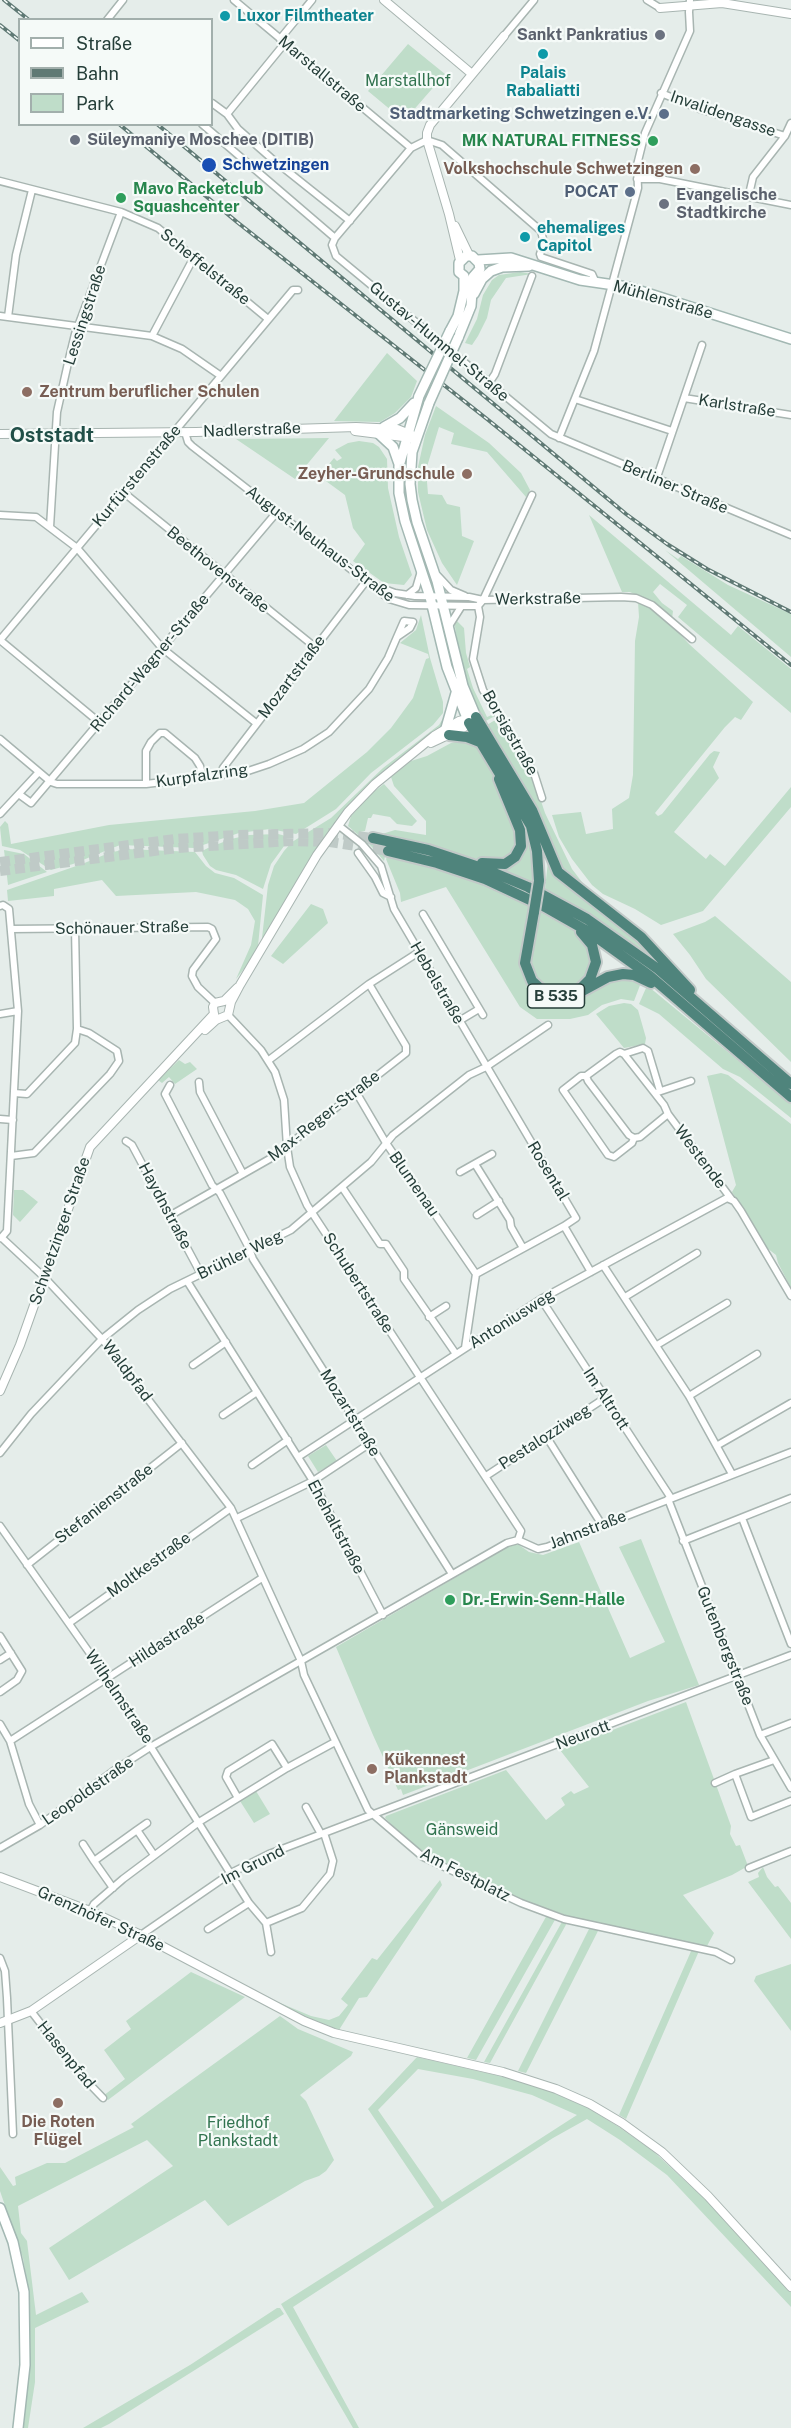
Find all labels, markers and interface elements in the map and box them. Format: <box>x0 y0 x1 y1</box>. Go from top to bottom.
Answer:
place label: Luxor Filmtheater <box>237 6 374 26</box>
marker: Luxor Filmtheater <box>218 9 232 23</box>
legend <box>18 18 213 126</box>
place label: Sankt Pankratius <box>517 25 648 45</box>
marker: Sankt Pankratius <box>653 28 667 42</box>
street label: Marstallstraße <box>274 32 370 116</box>
text: Straße <box>76 33 132 54</box>
marker: Palais Rabaliatti <box>536 47 550 61</box>
text: Bahn <box>76 63 119 84</box>
place label: Palais Rabaliatti <box>506 63 580 101</box>
park label: Marstallhof <box>365 71 451 91</box>
street label: Invalidengasse <box>668 87 778 141</box>
text: Park <box>76 93 114 114</box>
place label: Stadtmarketing Schwetzingen e.V. <box>389 104 652 124</box>
marker: Stadtmarketing Schwetzingen e.V. <box>657 107 671 121</box>
place label: Süleymaniye Moschee (DITIB) <box>87 130 314 150</box>
place label: MK NATURAL FITNESS <box>462 131 641 151</box>
marker: Süleymaniye Moschee (DITIB) <box>68 133 82 147</box>
marker: MK NATURAL FITNESS <box>646 134 660 148</box>
place label: Schwetzingen <box>222 155 329 175</box>
marker: Schwetzingen <box>200 156 218 174</box>
place label: Volkshochschule Schwetzingen <box>443 159 683 179</box>
marker: Volkshochschule Schwetzingen <box>688 162 702 176</box>
place label: Mavo Racketclub Squashcenter <box>133 179 263 217</box>
place label: POCAT <box>564 182 618 202</box>
marker: POCAT <box>623 185 637 199</box>
place label: Evangelische Stadtkirche <box>676 185 777 223</box>
marker: Mavo Racketclub Squashcenter <box>114 191 128 205</box>
marker: Evangelische Stadtkirche <box>657 197 671 211</box>
place label: ehemaliges Capitol <box>537 218 625 256</box>
street label: Scheffelstraße <box>156 225 254 309</box>
marker: ehemaliges Capitol <box>518 230 532 244</box>
street label: Lessingstraße <box>60 262 110 368</box>
street label: Mühlenstraße <box>611 277 715 323</box>
street label: Gustav-Hummel-Straße <box>365 278 513 406</box>
place label: Zentrum beruflicher Schulen <box>39 382 259 402</box>
marker: Zentrum beruflicher Schulen <box>20 385 34 399</box>
street label: Karlstraße <box>697 390 777 422</box>
street label: Nadlerstraße <box>203 419 301 441</box>
street label: Kurfürstenstraße <box>89 421 185 531</box>
district label: Oststadt <box>10 424 94 448</box>
street label: Berliner Straße <box>619 456 731 518</box>
place label: Zeyher-Grundschule <box>298 464 455 484</box>
marker: Zeyher-Grundschule <box>460 467 474 481</box>
street label: August-Neuhaus-Straße <box>242 482 398 606</box>
street label: Beethovenstraße <box>163 523 273 617</box>
street label: Werkstraße <box>495 589 581 609</box>
street label: Richard-Wagner-Straße <box>87 590 213 736</box>
street label: Mozartstraße <box>254 632 330 722</box>
street label: Borsigstraße <box>478 687 542 779</box>
street label: Kurpfalzring <box>155 760 249 792</box>
street label: Schönauer Straße <box>55 917 189 939</box>
street label: Hebelstraße <box>406 938 468 1028</box>
road number: B 535 <box>528 984 584 1008</box>
street label: Max-Reger-Straße <box>264 1066 384 1166</box>
street label: Westende <box>670 1122 730 1192</box>
street label: Rosental <box>523 1138 573 1204</box>
street label: Blumenau <box>385 1148 443 1220</box>
street label: Schwetzinger Straße <box>26 1154 94 1308</box>
street label: Haydnstraße <box>134 1159 196 1253</box>
street label: Brühler Weg <box>194 1226 286 1284</box>
street label: Schubertstraße <box>318 1229 398 1337</box>
street label: Antoniusweg <box>466 1285 558 1353</box>
street label: Waldpfad <box>98 1337 156 1405</box>
street label: Im Altrott <box>579 1364 633 1434</box>
street label: Mozartstraße <box>316 1366 384 1460</box>
street label: Pestalozziweg <box>495 1400 595 1474</box>
street label: Stefanienstraße <box>51 1460 157 1548</box>
street label: Ehehaltstraße <box>303 1477 369 1577</box>
street label: Jahnstraße <box>547 1507 629 1553</box>
street label: Moltkestraße <box>103 1528 195 1602</box>
street label: Gutenbergstraße <box>692 1584 758 1708</box>
place label: Dr.-Erwin-Senn-Halle <box>462 1590 625 1610</box>
marker: Dr.-Erwin-Senn-Halle <box>443 1593 457 1607</box>
street label: Hildastraße <box>125 1608 209 1672</box>
street label: Wilhelmstraße <box>81 1647 157 1747</box>
street label: Neurott <box>553 1716 613 1754</box>
place label: Kükennest Plankstadt <box>384 1750 468 1788</box>
street label: Leopoldstraße <box>39 1752 137 1830</box>
marker: Kükennest Plankstadt <box>365 1762 379 1776</box>
park label: Gänsweid <box>426 1820 498 1840</box>
street label: Im Grund <box>218 1841 288 1889</box>
street label: Am Festplatz <box>417 1844 513 1906</box>
street label: Grenzhöfer Straße <box>34 1882 168 1956</box>
street label: Hasenpfad <box>33 2017 99 2093</box>
marker: Die Roten Flügel <box>51 2096 65 2110</box>
place label: Die Roten Flügel <box>21 2112 95 2150</box>
park label: Friedhof Plankstadt <box>198 2113 278 2151</box>

